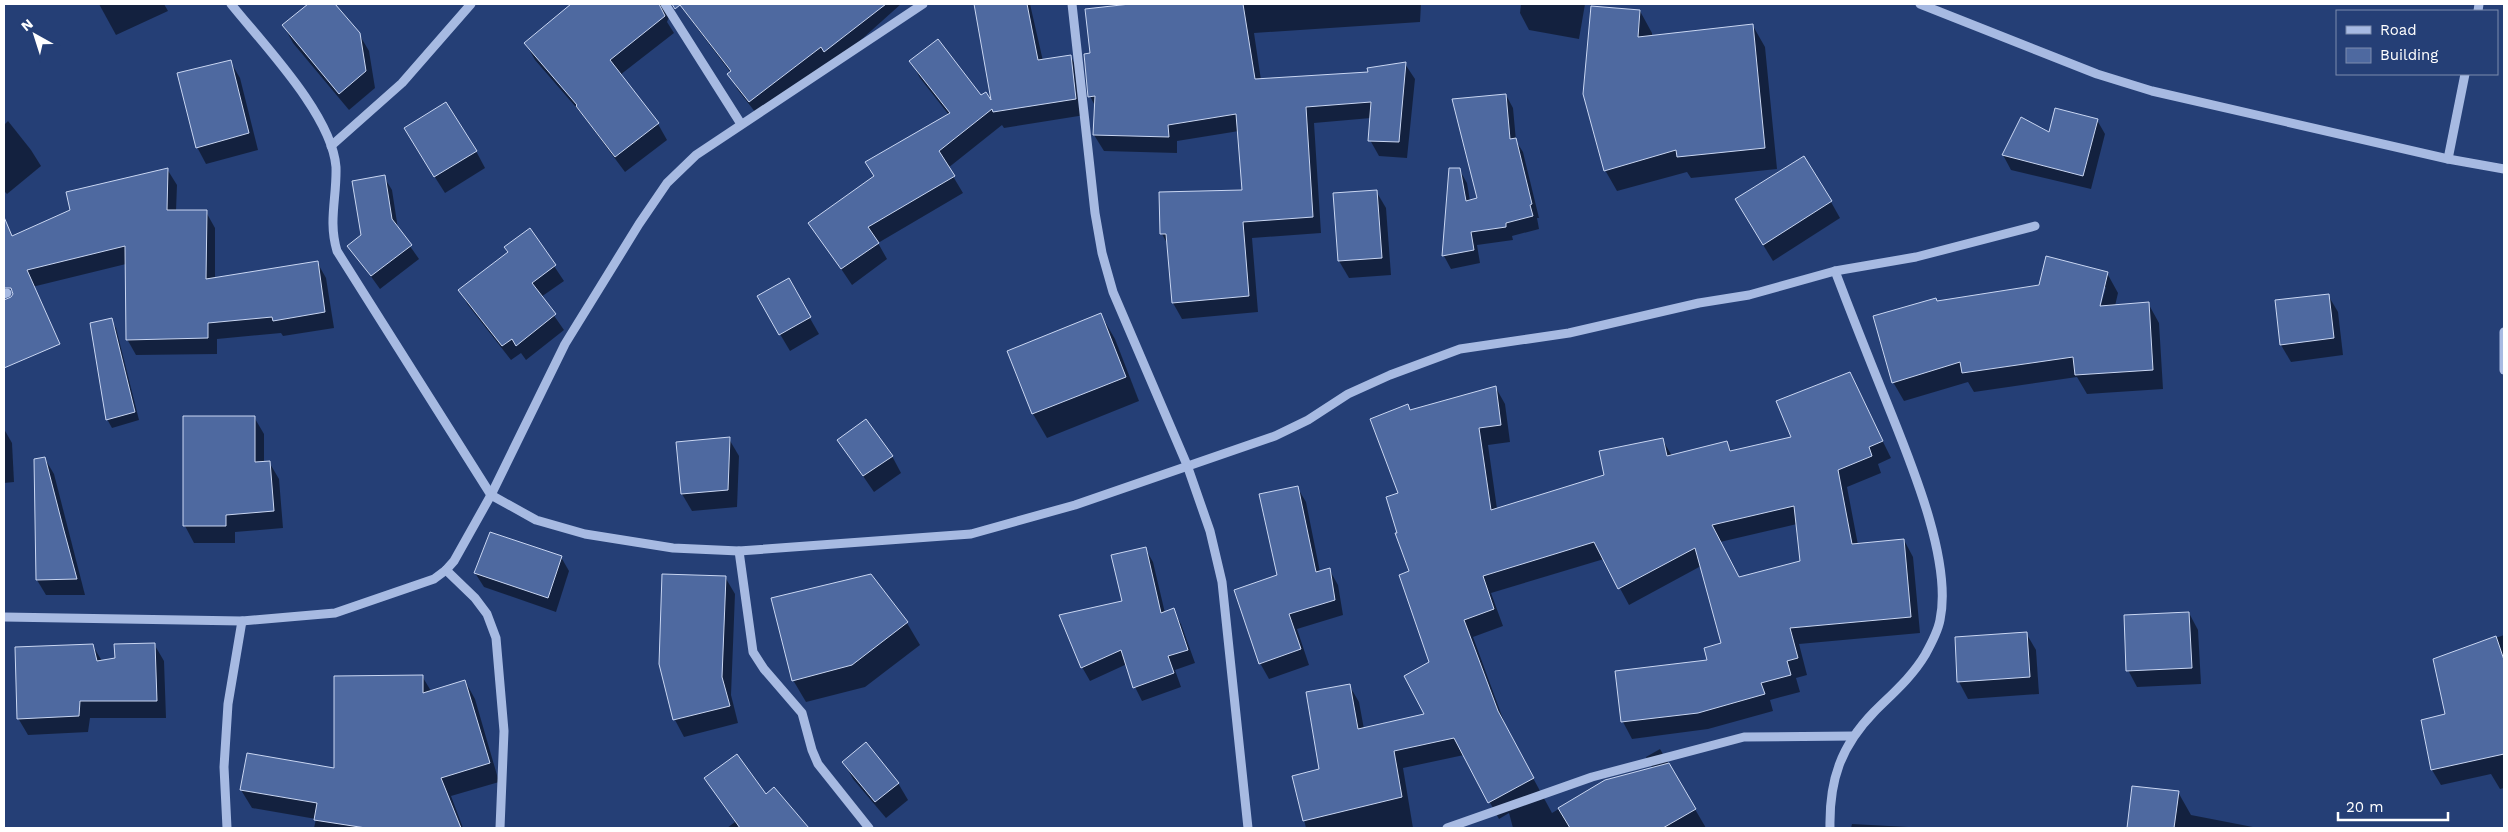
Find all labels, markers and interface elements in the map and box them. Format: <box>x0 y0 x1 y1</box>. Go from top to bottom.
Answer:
north arrow <box>10 10 60 60</box>
legend <box>2336 10 2498 75</box>
text: N <box>18 15 36 34</box>
text: Road <box>2380 21 2417 39</box>
text: Building <box>2380 46 2438 64</box>
scale bar <box>2338 790 2448 822</box>
text: 20 m <box>2346 798 2384 816</box>

